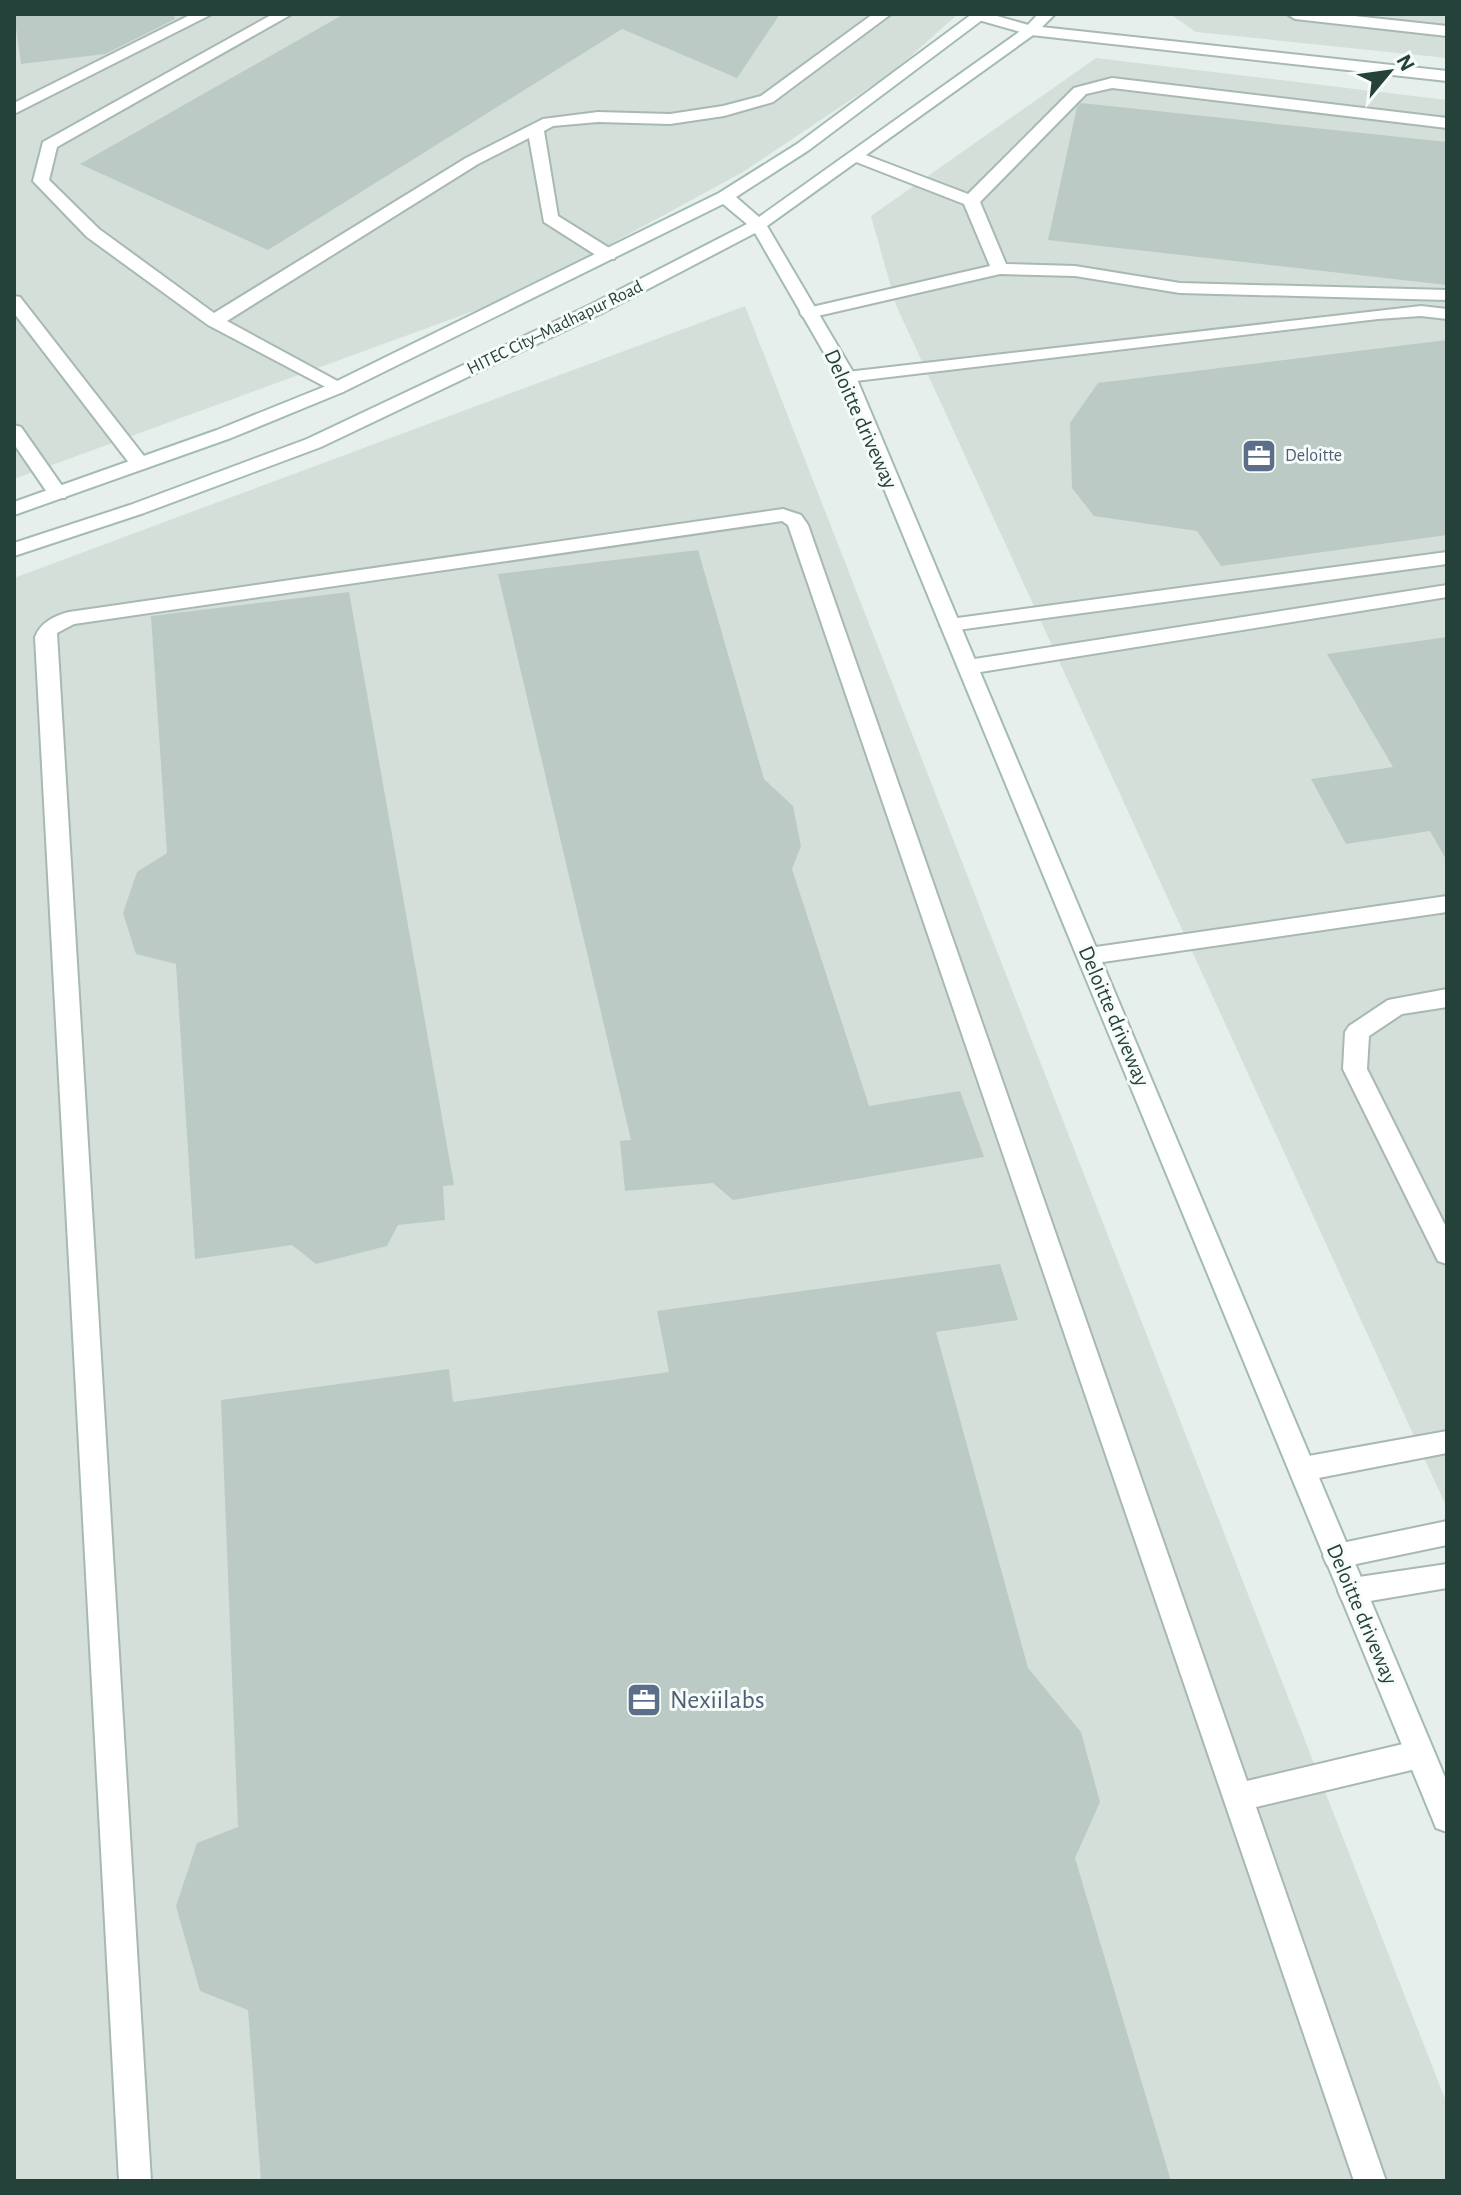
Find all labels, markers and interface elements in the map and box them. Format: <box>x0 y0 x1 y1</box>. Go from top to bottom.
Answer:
north arrow <box>1349 32 1429 112</box>
text: N <box>1392 51 1419 75</box>
street label: HITEC City–Madhapur Road <box>464 278 646 378</box>
street label: Deloitte driveway <box>820 346 902 493</box>
office icon: Deloitte <box>1240 437 1278 475</box>
place label: Deloitte <box>1285 447 1342 465</box>
street label: Deloitte driveway <box>1075 943 1154 1090</box>
street label: Deloitte driveway <box>1323 1541 1402 1688</box>
office icon: Nexiilabs <box>625 1681 663 1719</box>
place label: Nexiilabs <box>670 1687 765 1713</box>

